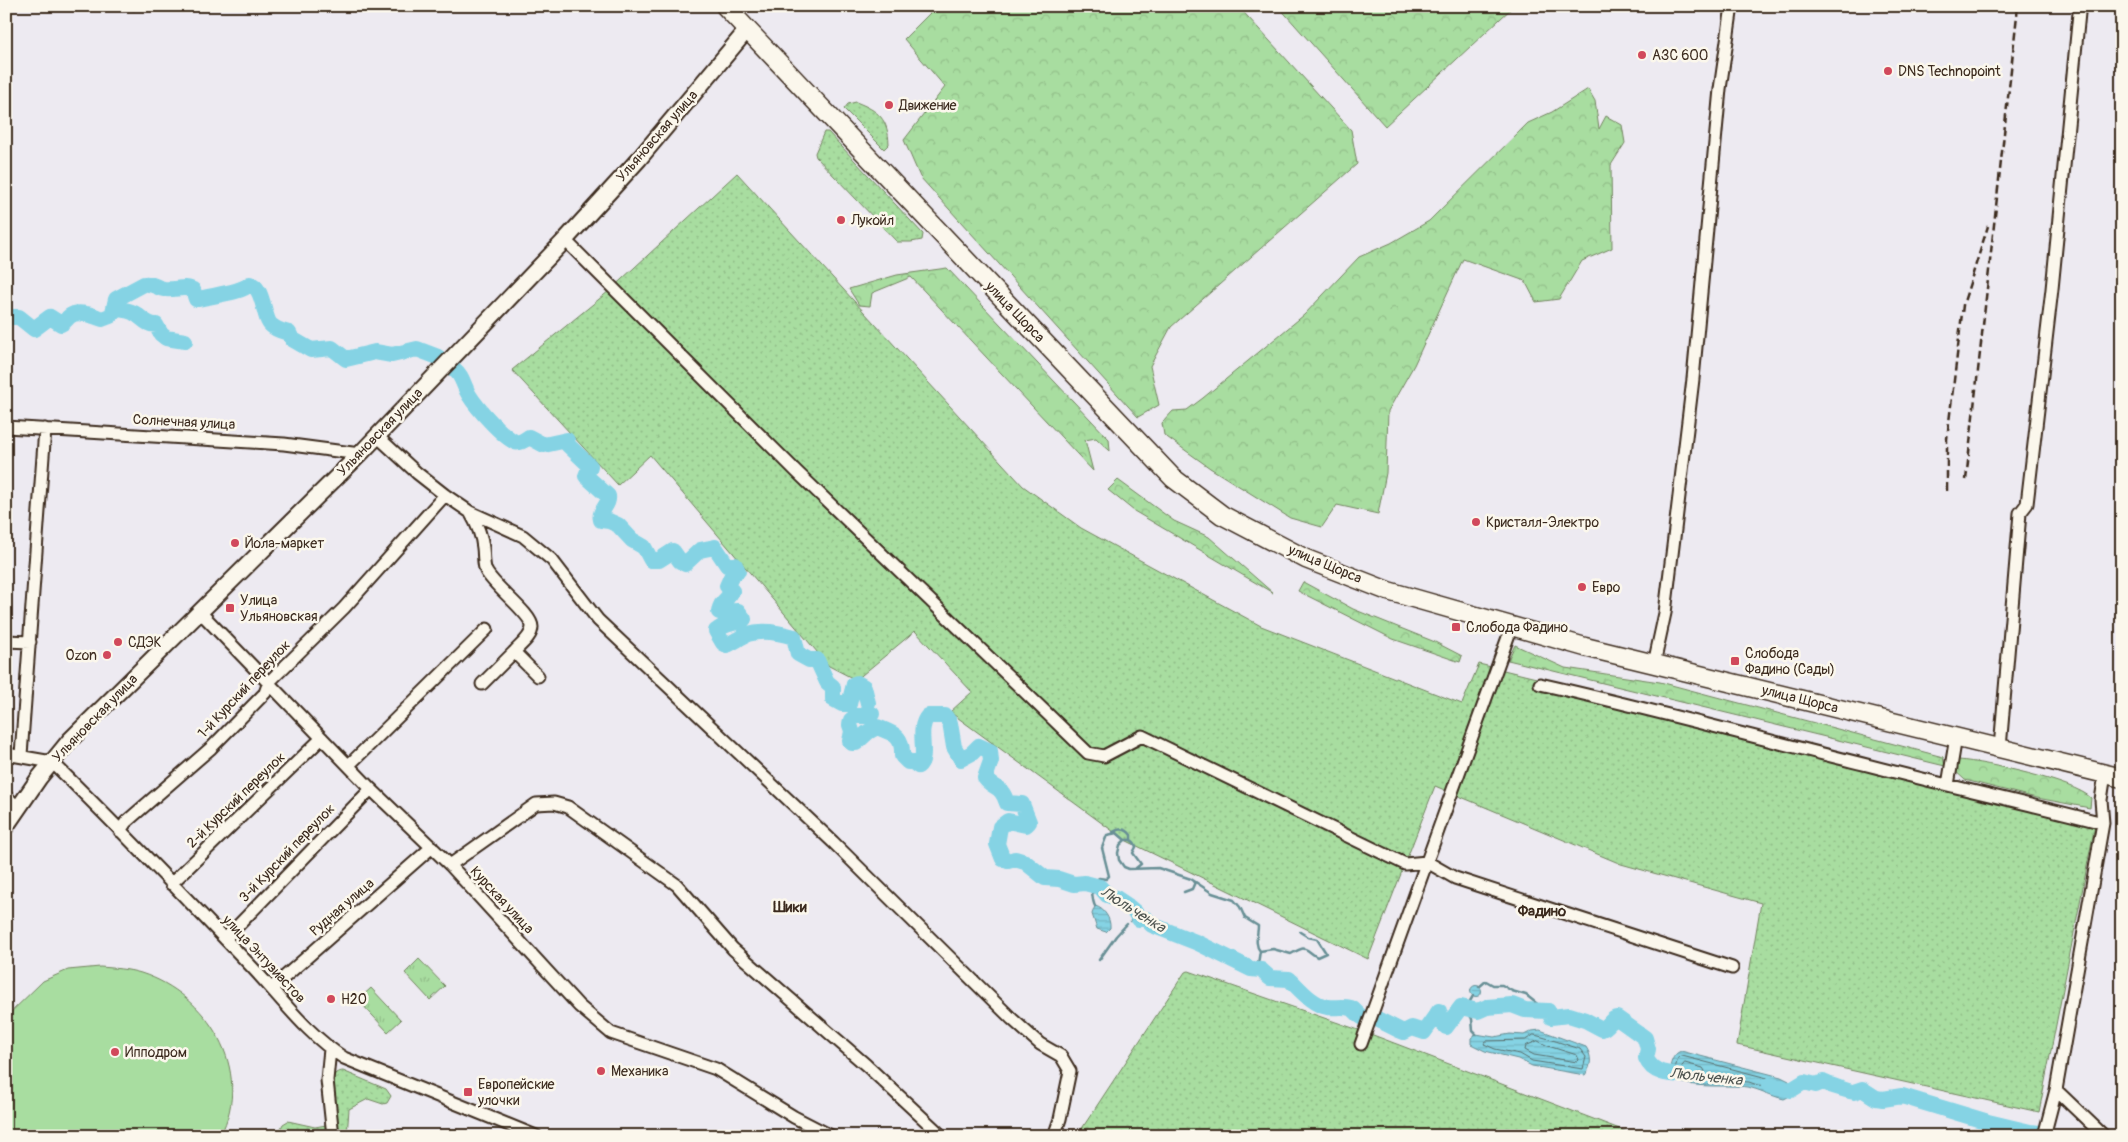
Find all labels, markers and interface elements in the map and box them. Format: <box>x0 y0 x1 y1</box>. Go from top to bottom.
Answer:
place label: АЗС 600 <box>1652 47 1708 64</box>
marker: АЗС 600 <box>1636 49 1648 61</box>
place label: DNS Technopoint <box>1898 63 2001 80</box>
marker: DNS Technopoint <box>1882 65 1894 77</box>
street label: Ульяновская улица <box>613 87 701 185</box>
place label: Движение <box>898 97 957 114</box>
marker: Движение <box>883 99 895 111</box>
place label: Лукойл <box>850 212 894 229</box>
marker: Лукойл <box>835 214 847 226</box>
street label: улица Щорса <box>981 277 1048 346</box>
street label: Ульяновская улица <box>334 385 426 479</box>
street label: Солнечная улица <box>132 411 236 433</box>
place label: Кристалл-Электро <box>1486 514 1599 531</box>
marker: Кристалл-Электро <box>1470 516 1482 528</box>
place label: Йола-маркет <box>245 535 324 552</box>
marker: Йола-маркет <box>229 537 241 549</box>
street label: улица Щорса <box>1285 541 1364 587</box>
place label: Евро <box>1592 579 1621 596</box>
marker: Евро <box>1576 581 1588 593</box>
place label: Улица Ульяновская <box>240 592 318 625</box>
marker: Улица Ульяновская <box>224 602 236 614</box>
place label: Слобода Фадино <box>1466 619 1569 636</box>
marker: Слобода Фадино <box>1450 621 1462 633</box>
place label: СДЭК <box>128 634 162 651</box>
marker: СДЭК <box>112 636 124 648</box>
street label: 1-й Курский переулок <box>194 636 294 742</box>
place label: Слобода Фадино (Сады) <box>1745 645 1835 678</box>
place label: Ozon <box>66 647 97 664</box>
marker: Ozon <box>101 649 113 661</box>
marker: Слобода Фадино (Сады) <box>1729 655 1741 667</box>
street label: Ульяновская улица <box>49 671 141 765</box>
street label: улица Щорса <box>1759 681 1840 717</box>
street label: 2-й Курский переулок <box>183 749 289 851</box>
street label: 3-й Курский переулок <box>236 800 338 906</box>
street label: Курская улица <box>466 863 538 937</box>
street label: Рудная улица <box>306 875 378 939</box>
water label: Люльченка <box>1097 883 1170 938</box>
district label: Шики <box>772 898 807 917</box>
district label: Фадино <box>1517 902 1566 921</box>
street label: улица Энтузиастов <box>218 911 309 1007</box>
place label: H2O <box>341 991 367 1008</box>
marker: H2O <box>325 993 337 1005</box>
place label: Ипподром <box>125 1044 187 1061</box>
marker: Ипподром <box>109 1046 121 1058</box>
place label: Механика <box>611 1063 668 1080</box>
water label: Люльченка <box>1669 1064 1744 1090</box>
marker: Механика <box>595 1065 607 1077</box>
place label: Европейские улочки <box>477 1076 555 1109</box>
marker: Европейские улочки <box>462 1086 474 1098</box>

